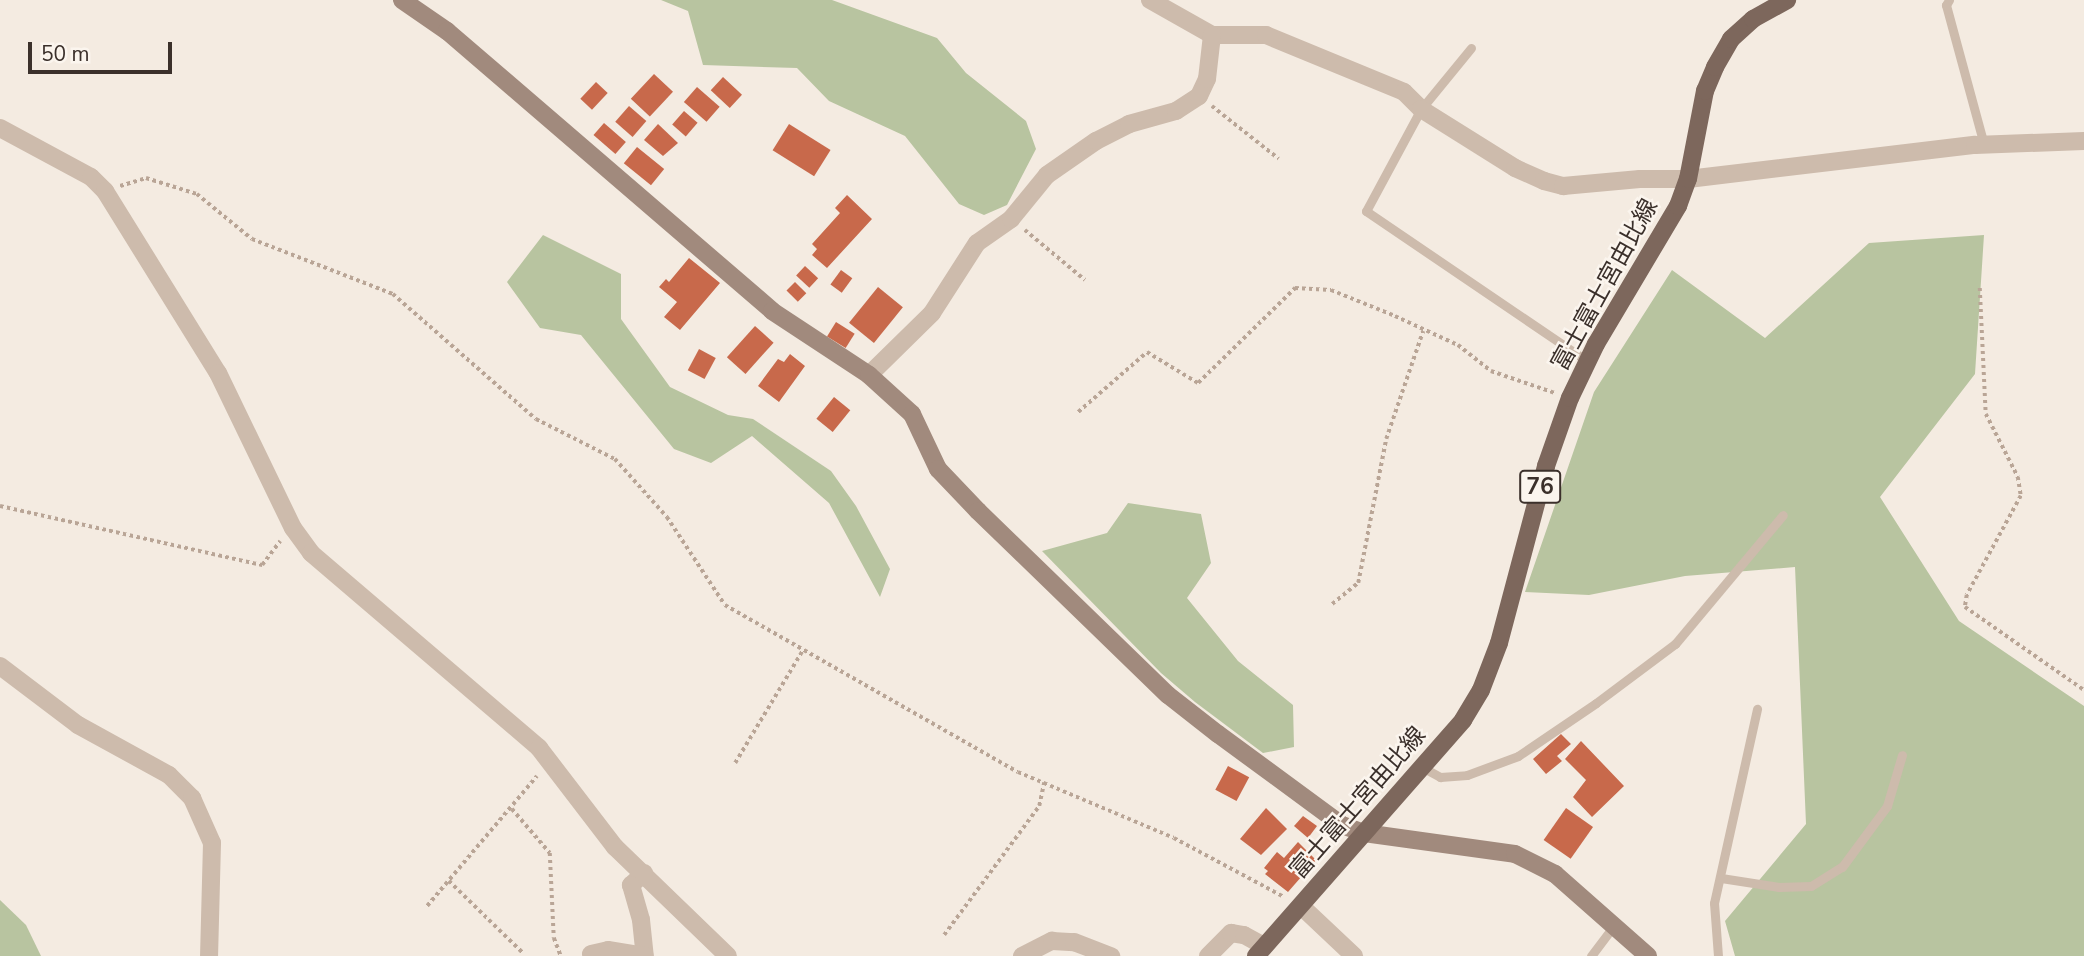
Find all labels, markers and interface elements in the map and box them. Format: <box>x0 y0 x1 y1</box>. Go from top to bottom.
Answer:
scale bar <box>32 28 175 72</box>
text: 50 m <box>41 40 90 68</box>
street label: 富士富士宮由比線 <box>1546 194 1664 376</box>
road number: 76 <box>1519 467 1561 506</box>
street label: 富士富士宮由比線 <box>1284 721 1432 885</box>

